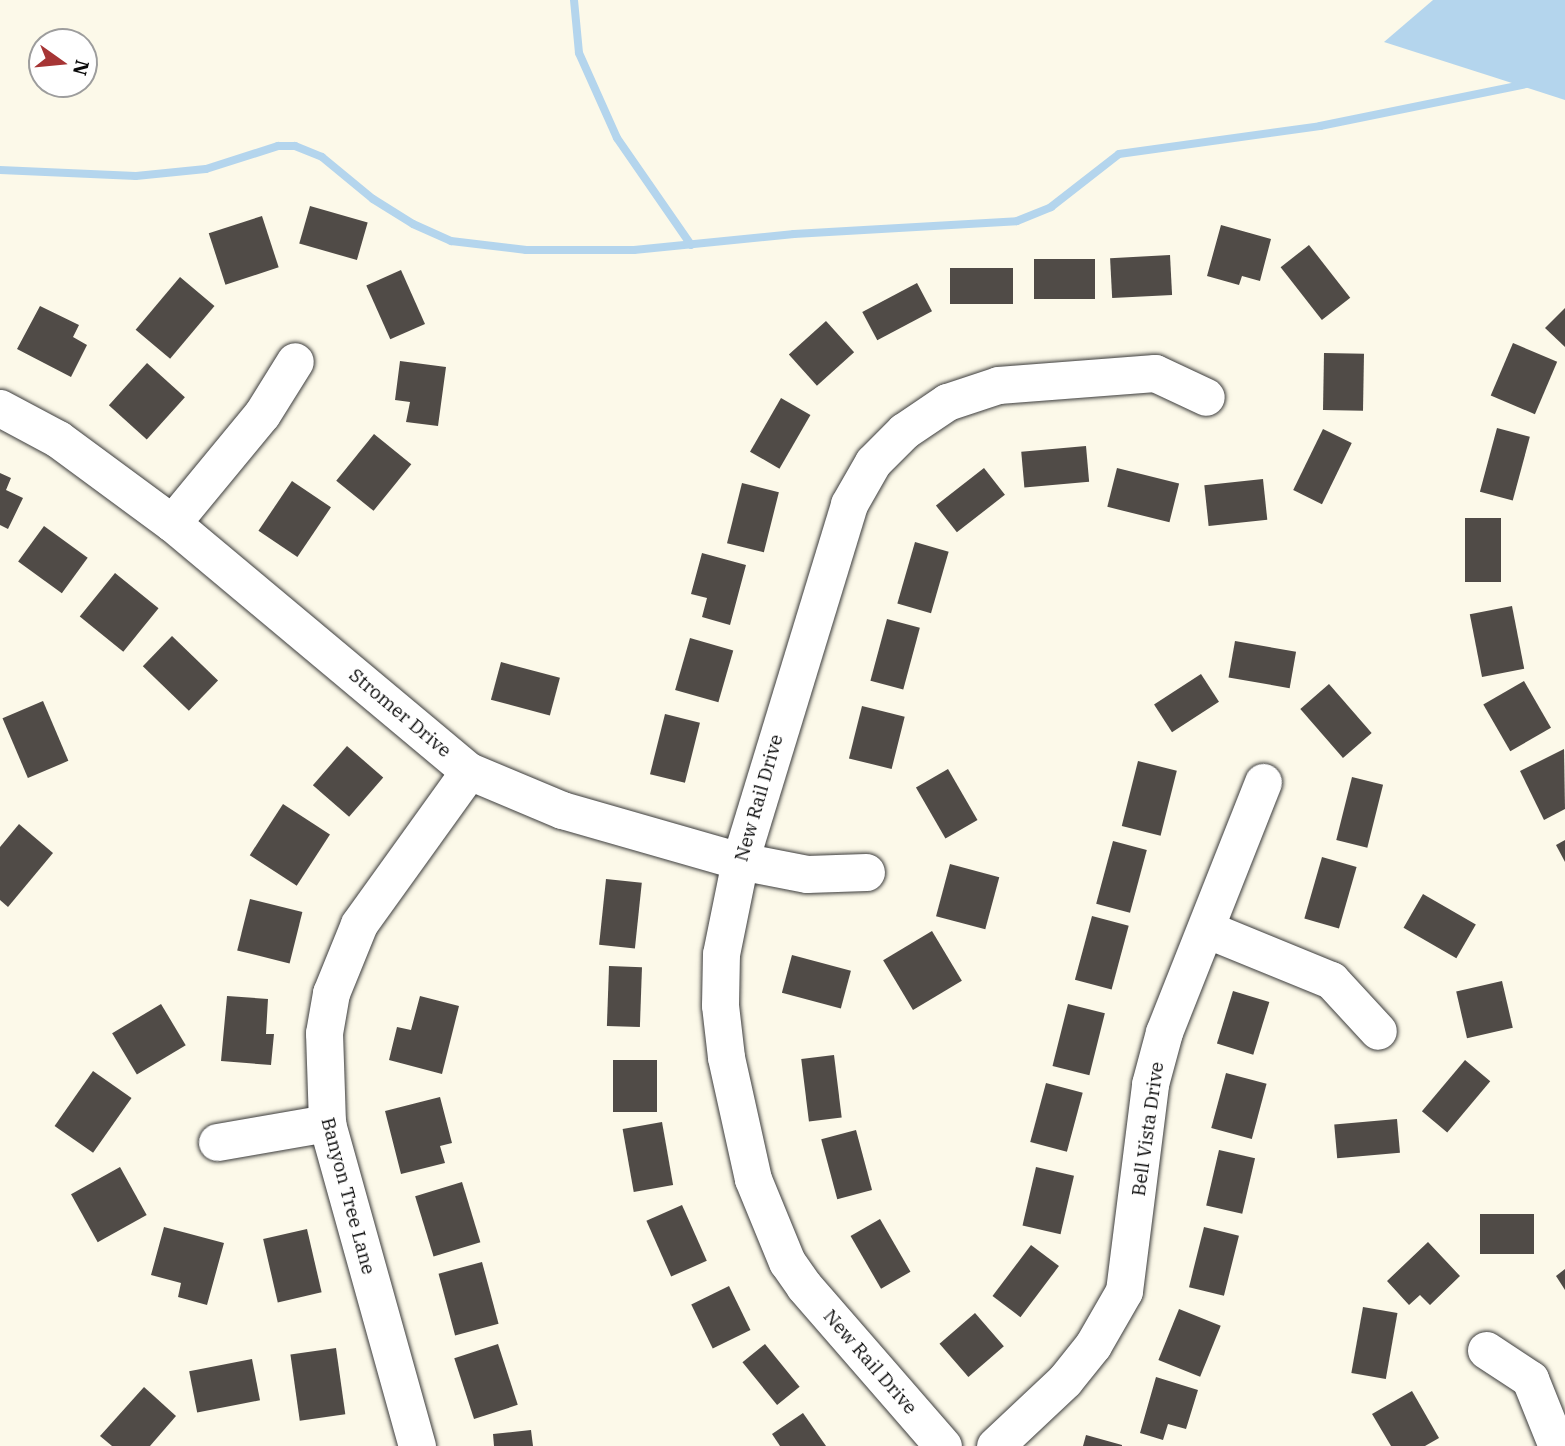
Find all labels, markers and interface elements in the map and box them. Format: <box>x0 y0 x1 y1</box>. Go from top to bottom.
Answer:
north arrow <box>28 28 98 98</box>
text: N <box>68 58 95 78</box>
street label: Stromer Drive <box>344 664 456 762</box>
street label: New Rail Drive <box>730 732 788 864</box>
street label: Bell Vista Drive <box>1127 1060 1169 1198</box>
street label: Banyon Tree Lane <box>316 1115 380 1277</box>
street label: New Rail Drive <box>818 1305 922 1419</box>

